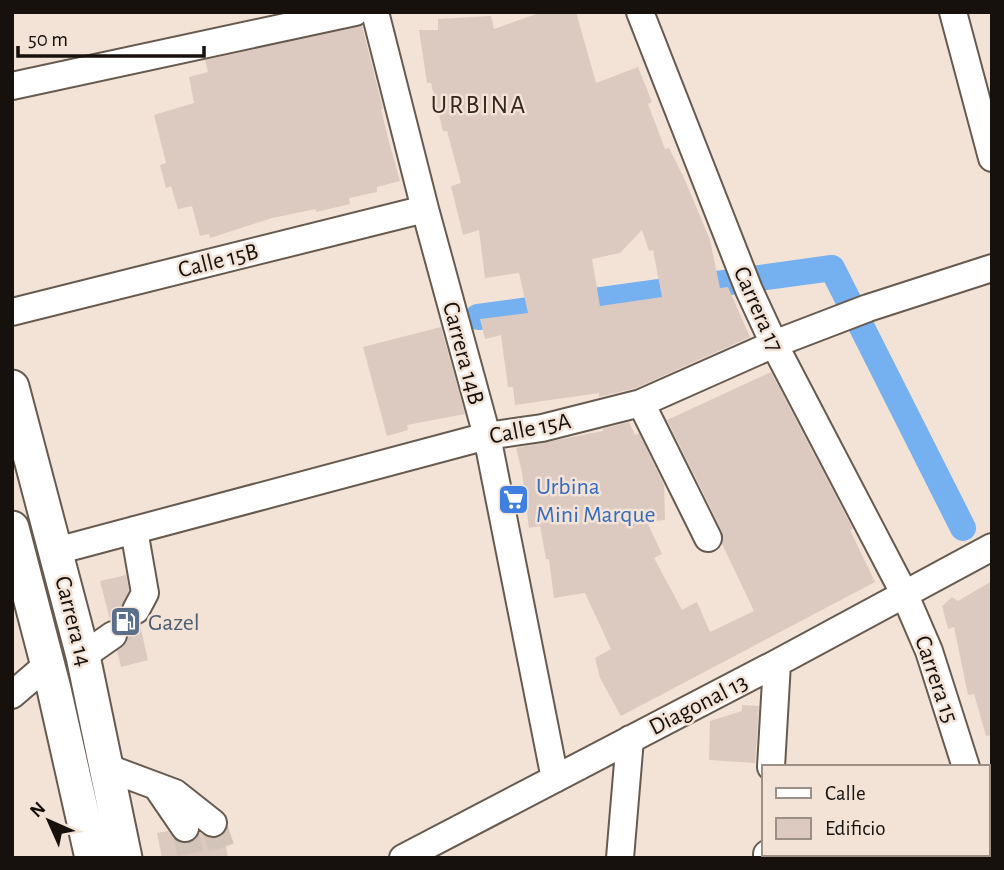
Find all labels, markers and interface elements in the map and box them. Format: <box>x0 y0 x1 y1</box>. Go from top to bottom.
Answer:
scale bar <box>18 14 203 58</box>
text: 50 m <box>28 29 68 50</box>
district label: URBINA <box>431 92 527 118</box>
street label: Calle 15B <box>176 239 261 282</box>
street label: Carrera 17 <box>729 263 787 356</box>
street label: Carrera 14B <box>438 299 488 407</box>
street label: Calle 15A <box>487 409 573 449</box>
place label: Urbina Mini Marque <box>536 475 656 527</box>
supermarket icon: Urbina Mini Marque <box>496 483 530 517</box>
street label: Carrera 14 <box>50 574 96 669</box>
fuel station icon: Gazel <box>108 605 142 639</box>
place label: Gazel <box>148 611 200 635</box>
street label: Carrera 15 <box>910 633 962 726</box>
street label: Diagonal 13 <box>645 670 752 740</box>
legend <box>762 765 990 856</box>
text: Calle <box>825 783 866 804</box>
north arrow <box>14 786 84 856</box>
text: N <box>27 799 49 821</box>
text: Edificio <box>825 818 886 839</box>

